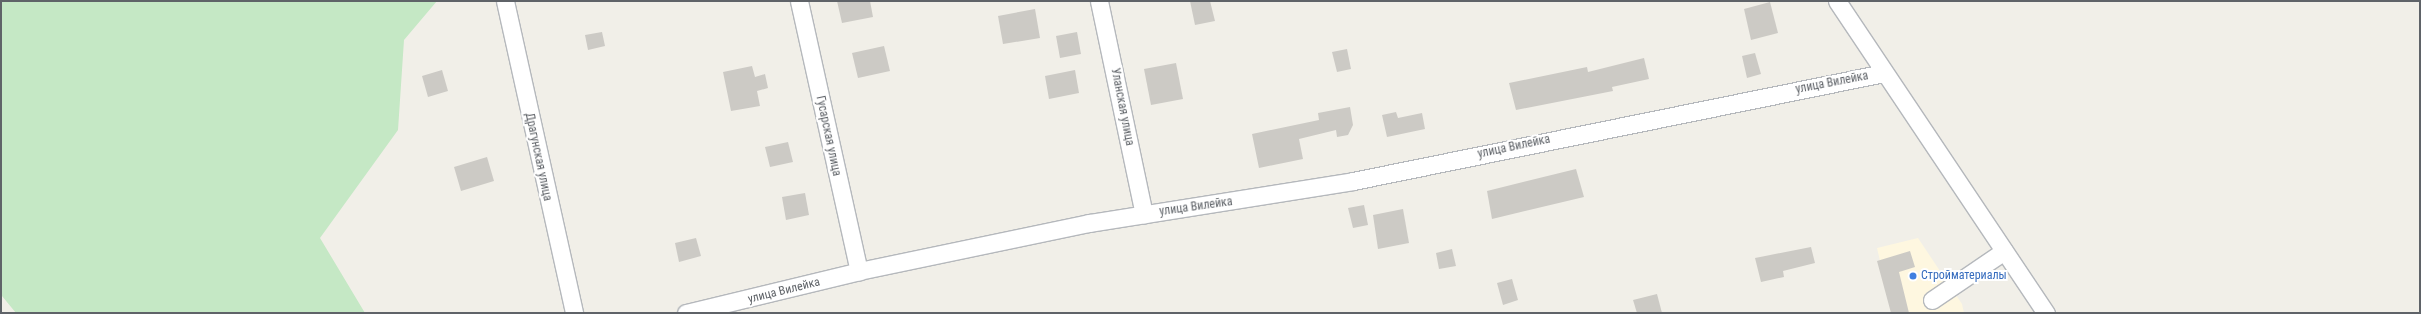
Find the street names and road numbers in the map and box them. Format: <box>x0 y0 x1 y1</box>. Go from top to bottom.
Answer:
street label: Уланская улица <box>1107 67 1137 147</box>
street label: улица Вилейка <box>1794 69 1870 97</box>
street label: Гусарская улица <box>812 95 844 177</box>
street label: Драгунская улица <box>522 112 554 202</box>
street label: улица Вилейка <box>1476 132 1552 162</box>
street label: улица Вилейка <box>1158 195 1234 219</box>
street label: улица Вилейка <box>746 275 822 307</box>

